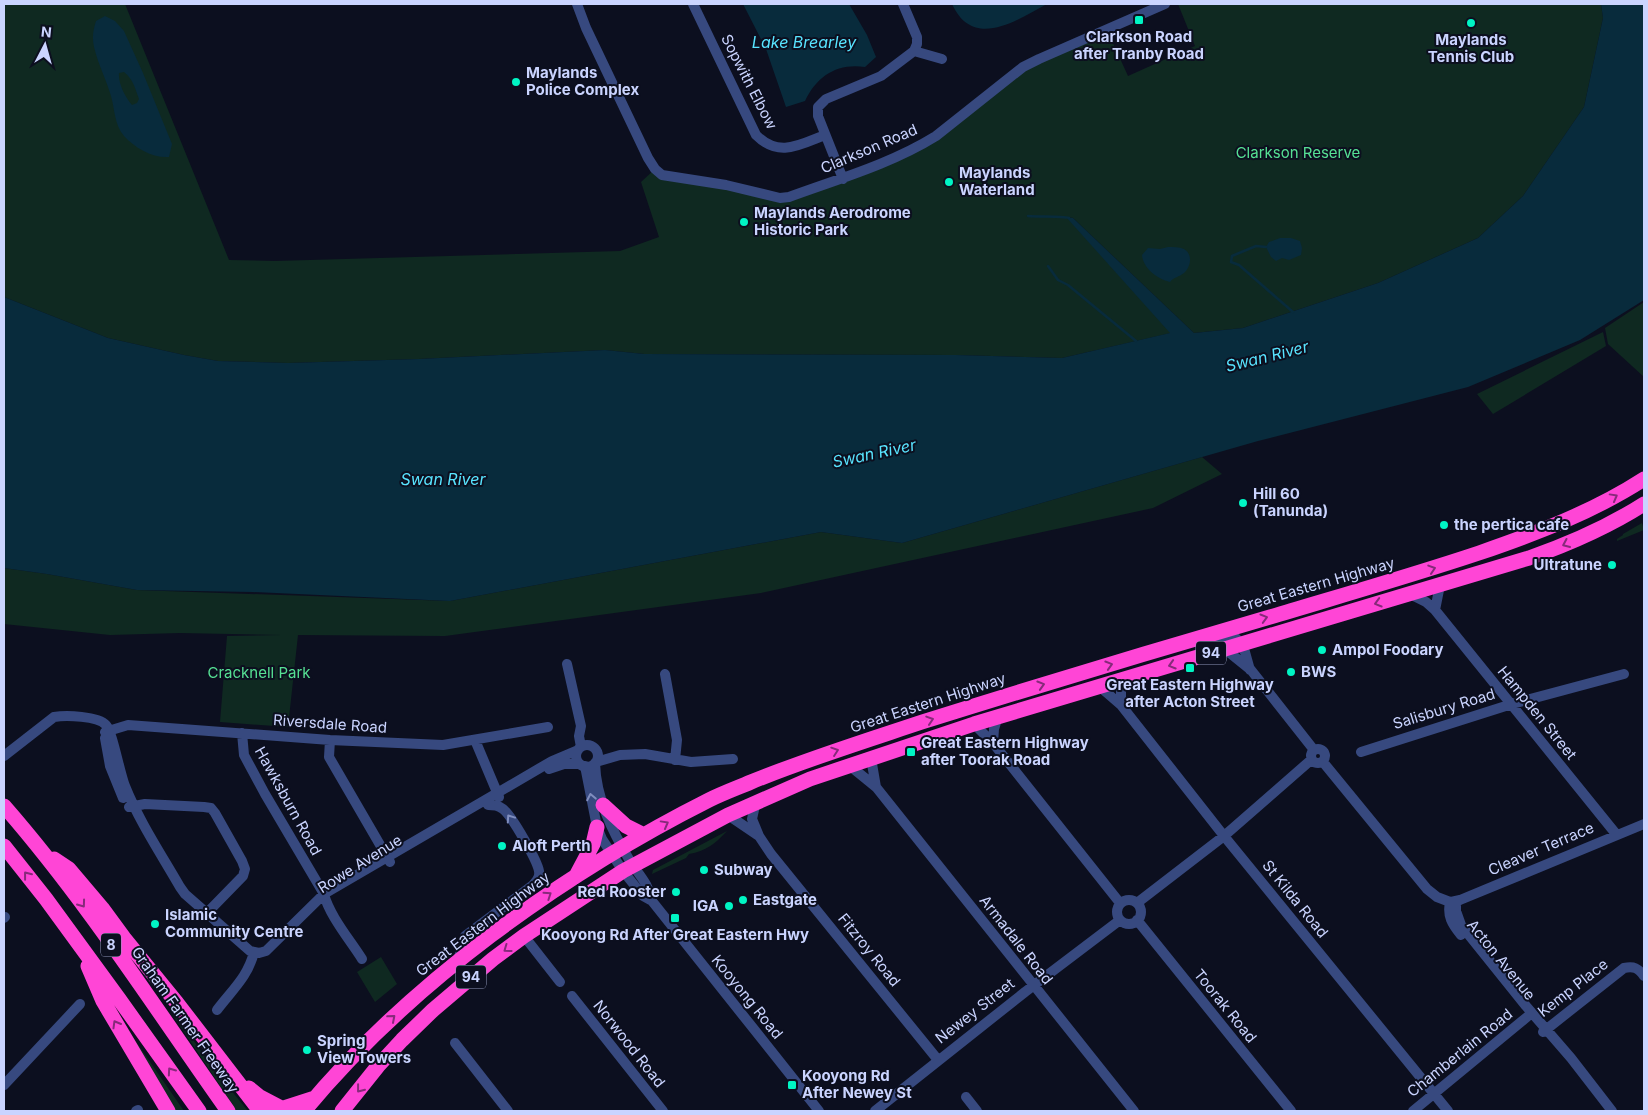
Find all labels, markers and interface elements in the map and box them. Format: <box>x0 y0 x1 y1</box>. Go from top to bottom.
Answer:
marker: Clarkson Road after Tranby Road <box>1133 14 1145 26</box>
marker: Maylands Tennis Club <box>1465 17 1477 29</box>
north arrow <box>20 20 70 70</box>
text: N <box>40 23 53 41</box>
place label: Clarkson Road after Tranby Road <box>1074 27 1204 63</box>
place label: Maylands Tennis Club <box>1428 30 1514 66</box>
street label: Sopwith Elbow <box>717 31 782 133</box>
water label: Lake Brearley <box>752 32 857 52</box>
place label: Maylands Police Complex <box>526 63 639 99</box>
marker: Maylands Police Complex <box>510 76 522 88</box>
street label: Clarkson Road <box>818 120 920 177</box>
park label: Clarkson Reserve <box>1236 143 1360 162</box>
place label: Maylands Waterland <box>959 163 1035 199</box>
marker: Maylands Waterland <box>943 176 955 188</box>
place label: Maylands Aerodrome Historic Park <box>754 203 911 239</box>
marker: Maylands Aerodrome Historic Park <box>738 216 750 228</box>
water label: Swan River <box>1223 336 1312 376</box>
water label: Swan River <box>830 434 919 472</box>
water label: Swan River <box>401 469 486 489</box>
place label: Hill 60 (Tanunda) <box>1253 484 1328 520</box>
one-way arrow <box>1609 493 1618 503</box>
marker: Hill 60 (Tanunda) <box>1237 497 1249 509</box>
place label: the pertica cafe <box>1454 515 1569 534</box>
marker: the pertica cafe <box>1438 519 1450 531</box>
one-way arrow <box>1562 538 1571 549</box>
street label: Great Eastern Highway <box>1235 553 1397 616</box>
place label: Ultratune <box>1534 555 1602 574</box>
marker: Ultratune <box>1606 559 1618 571</box>
one-way arrow <box>1427 565 1435 575</box>
one-way arrow <box>1374 598 1382 608</box>
one-way arrow <box>1259 614 1268 624</box>
place label: Ampol Foodary <box>1332 640 1443 659</box>
road number: 94 <box>1196 641 1226 664</box>
marker: Ampol Foodary <box>1316 644 1328 656</box>
one-way arrow <box>1168 659 1176 669</box>
one-way arrow <box>1105 660 1113 670</box>
marker: Great Eastern Highway after Acton Street <box>1184 662 1196 674</box>
place label: BWS <box>1301 662 1336 681</box>
street label: Hampden Street <box>1494 662 1581 764</box>
park label: Cracknell Park <box>207 663 311 682</box>
marker: BWS <box>1285 666 1297 678</box>
street label: Great Eastern Highway <box>848 668 1009 737</box>
place label: Great Eastern Highway after Acton Street <box>1106 675 1274 711</box>
one-way arrow <box>1036 681 1045 691</box>
street label: Salisbury Road <box>1390 684 1497 733</box>
street label: Riversdale Road <box>272 710 388 737</box>
one-way arrow <box>925 716 933 726</box>
place label: Great Eastern Highway after Toorak Road <box>921 733 1089 769</box>
street label: Hawksburn Road <box>251 743 326 858</box>
marker: Great Eastern Highway after Toorak Road <box>905 746 917 758</box>
one-way arrow <box>830 747 839 757</box>
one-way arrow <box>586 792 597 801</box>
one-way arrow <box>507 814 516 824</box>
street label: Cleaver Terrace <box>1485 818 1597 879</box>
one-way arrow <box>660 820 669 830</box>
street label: Rowe Avenue <box>314 830 405 897</box>
place label: Aloft Perth <box>512 836 591 855</box>
marker: Aloft Perth <box>496 840 508 852</box>
street label: St Kilda Road <box>1258 856 1332 941</box>
place label: Subway <box>714 860 773 879</box>
marker: Subway <box>698 864 710 876</box>
street label: Great Eastern Highway <box>412 867 554 980</box>
one-way arrow <box>24 871 33 881</box>
place label: Red Rooster <box>578 882 666 901</box>
marker: Red Rooster <box>670 886 682 898</box>
place label: Eastgate <box>753 890 817 909</box>
street label: Armadale Road <box>976 891 1057 988</box>
one-way arrow <box>542 892 552 901</box>
marker: Eastgate <box>737 894 749 906</box>
place label: IGA <box>693 896 719 915</box>
one-way arrow <box>76 898 84 907</box>
marker: IGA <box>723 900 735 912</box>
place label: Islamic Community Centre <box>165 905 303 941</box>
street label: Fitzroy Road <box>834 909 905 990</box>
marker: Kooyong Rd After Great Eastern Hwy <box>669 912 681 924</box>
street label: Acton Avenue <box>1463 915 1540 1004</box>
marker: Islamic Community Centre <box>149 918 161 930</box>
place label: Kooyong Rd After Great Eastern Hwy <box>541 925 809 944</box>
road number: 8 <box>101 934 121 956</box>
street label: Graham Farmer Freeway <box>128 943 244 1097</box>
one-way arrow <box>504 943 513 951</box>
street label: Kooyong Road <box>708 951 787 1043</box>
street label: Kemp Place <box>1534 954 1612 1021</box>
street label: Toorak Road <box>1190 965 1261 1046</box>
road number: 94 <box>456 966 486 989</box>
street label: Newey Street <box>931 974 1018 1047</box>
street label: Norwood Road <box>589 996 669 1091</box>
street label: Chamberlain Road <box>1403 1004 1516 1101</box>
one-way arrow <box>387 1015 396 1024</box>
one-way arrow <box>113 1020 123 1029</box>
place label: Spring View Towers <box>317 1031 411 1067</box>
marker: Spring View Towers <box>301 1044 313 1056</box>
place label: Kooyong Rd After Newey St <box>802 1066 912 1102</box>
one-way arrow <box>168 1068 177 1077</box>
marker: Kooyong Rd After Newey St <box>786 1079 798 1091</box>
one-way arrow <box>356 1083 365 1092</box>

